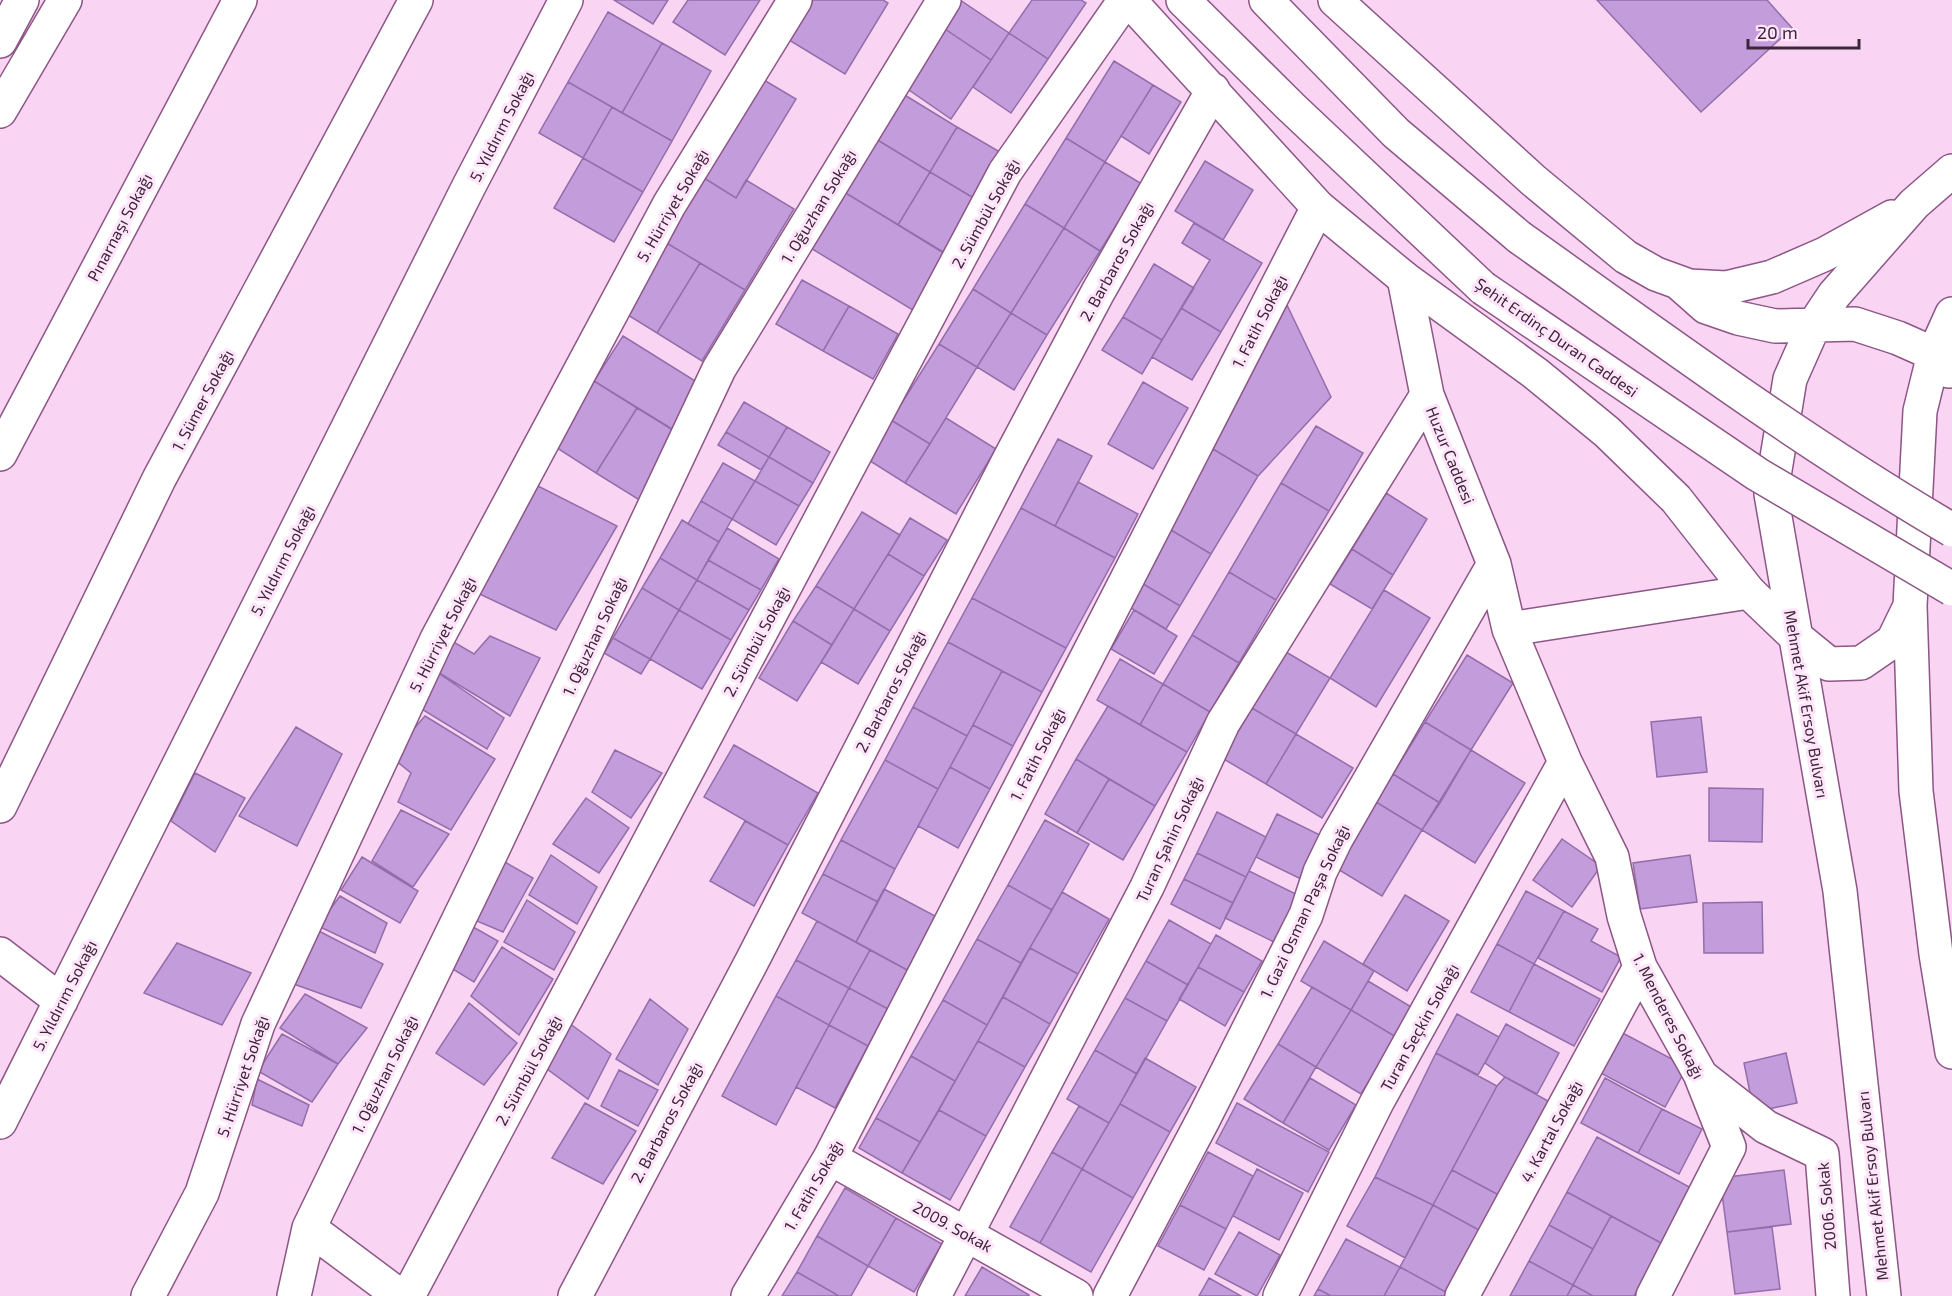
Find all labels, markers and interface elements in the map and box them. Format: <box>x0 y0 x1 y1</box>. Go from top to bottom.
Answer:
scale bar <box>1748 12 1859 50</box>
text: 20 m <box>1757 21 1798 43</box>
street label: 5. Yıldırım Sokağı <box>465 68 537 184</box>
street label: 5. Hürriyet Sokağı <box>632 145 712 265</box>
street label: 1. Oğuzhan Sokağı <box>777 146 859 266</box>
street label: 2. Sümbül Sokağı <box>947 155 1023 271</box>
street label: Pınarnaşı Sokağı <box>83 170 156 285</box>
street label: 2. Barbaros Sokağı <box>1075 198 1157 324</box>
street label: 1. Fatih Sokağı <box>1227 271 1291 371</box>
street label: Şehit Erdinç Duran Caddesi <box>1471 274 1642 401</box>
street label: 1. Sümer Sokağı <box>167 346 237 454</box>
street label: Huzur Caddesi <box>1423 403 1479 507</box>
street label: 5. Yıldırım Sokağı <box>246 502 318 618</box>
street label: 5. Hürriyet Sokağı <box>405 573 479 695</box>
street label: 1. Oğuzhan Sokağı <box>558 573 630 699</box>
street label: 2. Sümbül Sokağı <box>719 583 793 699</box>
street label: Mehmet Akif Ersoy Bulvarı <box>1781 609 1833 799</box>
street label: 2. Barbaros Sokağı <box>851 627 929 755</box>
street label: 1. Fatih Sokağı <box>1005 704 1069 804</box>
street label: Turan Şahin Sokağı <box>1131 773 1207 905</box>
street label: 1. Gazi Osman Paşa Sokağı <box>1255 821 1353 1001</box>
street label: 5. Yıldırım Sokağı <box>28 937 100 1053</box>
street label: 1. Menderes Sokağı <box>1629 950 1709 1082</box>
street label: Turan Seçkin Sokağı <box>1376 960 1463 1095</box>
street label: 1. Oğuzhan Sokağı <box>347 1012 421 1136</box>
street label: 2. Sümbül Sokağı <box>491 1012 565 1128</box>
street label: 5. Hürriyet Sokağı <box>212 1013 272 1139</box>
street label: 2. Barbaros Sokağı <box>626 1058 706 1186</box>
street label: 4. Kartal Sokağı <box>1516 1077 1586 1185</box>
street label: Mehmet Akif Ersoy Bulvarı <box>1853 1090 1891 1282</box>
street label: 1. Fatih Sokağı <box>779 1136 847 1234</box>
street label: 2006. Sokak <box>1813 1161 1839 1251</box>
street label: 2009. Sokak <box>910 1196 996 1256</box>

